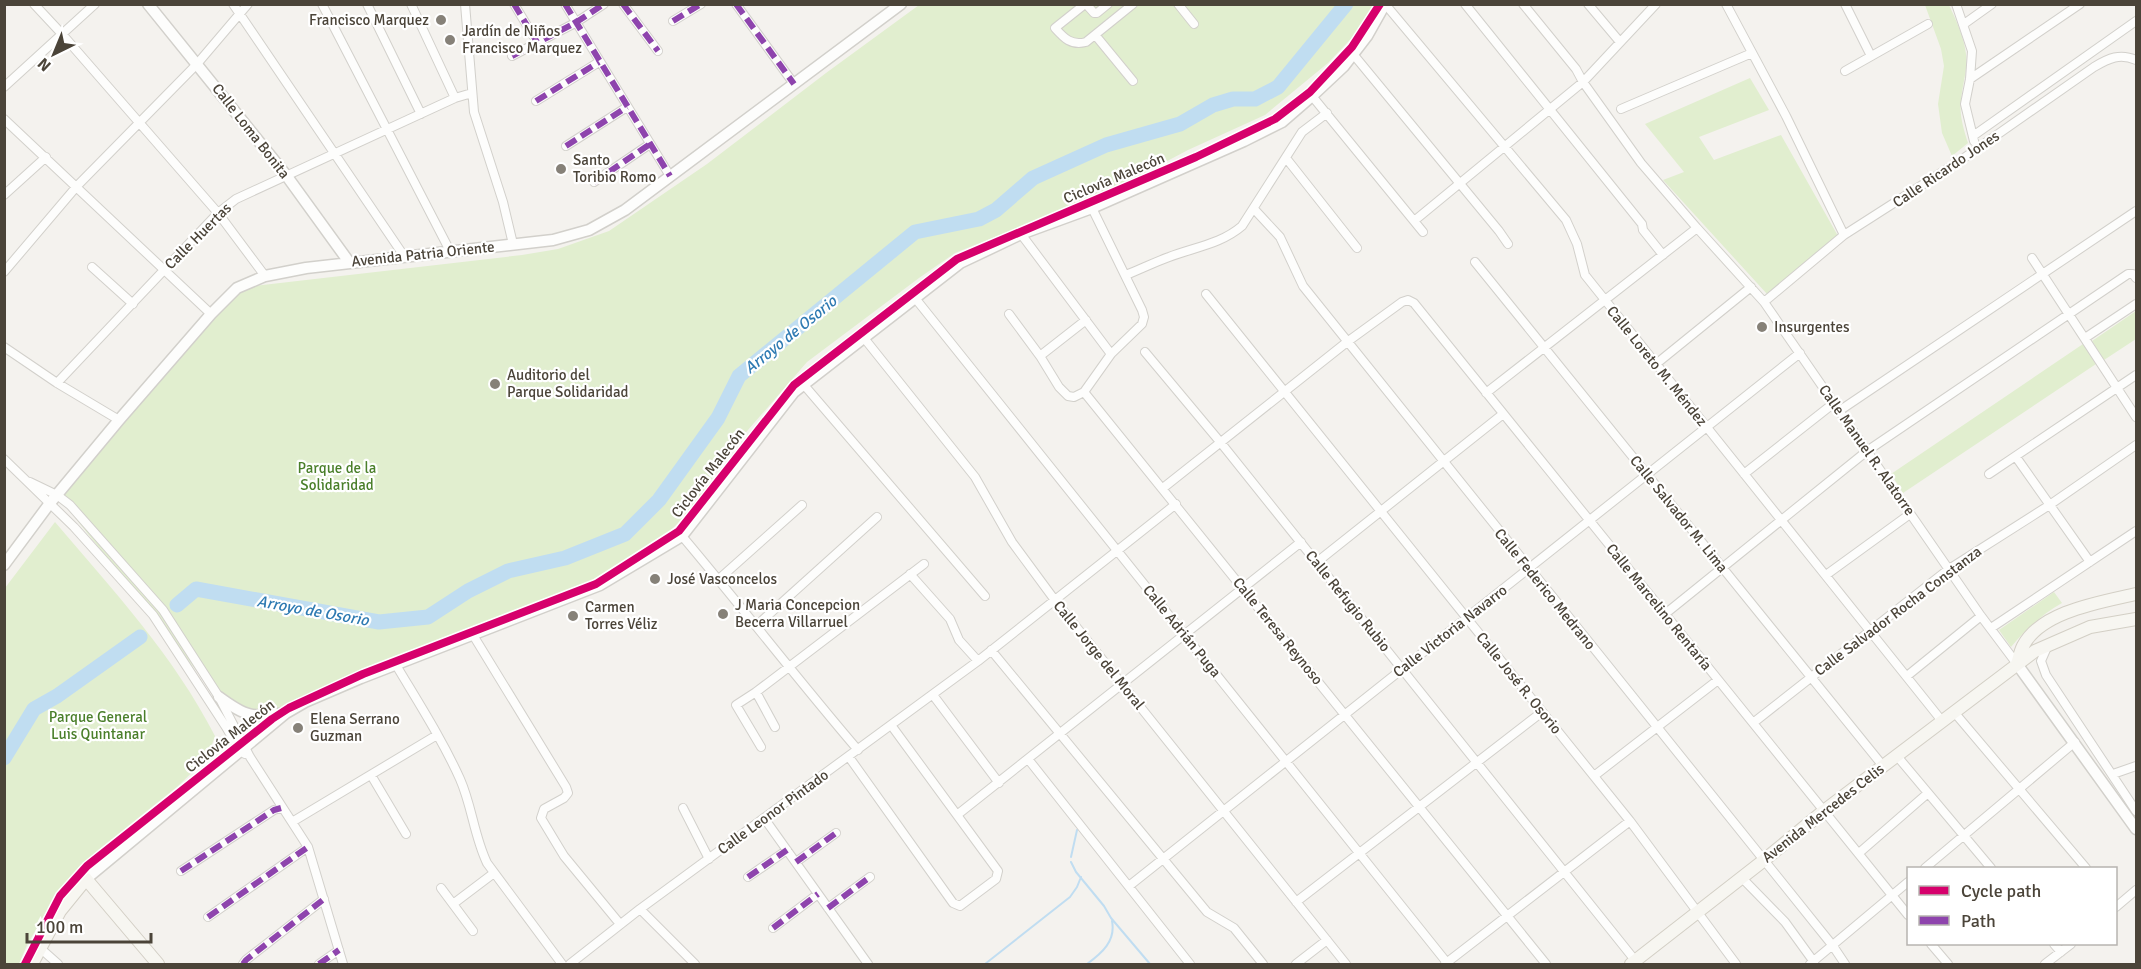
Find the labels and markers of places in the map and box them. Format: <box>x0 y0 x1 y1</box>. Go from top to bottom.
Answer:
place label: Francisco Marquez <box>309 11 429 29</box>
marker: Francisco Marquez <box>434 13 448 27</box>
place label: Jardín de Niños Francisco Marquez <box>462 22 582 57</box>
marker: Jardín de Niños Francisco Marquez <box>443 33 457 47</box>
place label: Santo Toribio Romo <box>573 151 656 186</box>
marker: Santo Toribio Romo <box>554 162 568 176</box>
place label: Insurgentes <box>1774 318 1850 336</box>
marker: Insurgentes <box>1755 320 1769 334</box>
place label: Auditorio del Parque Solidaridad <box>507 366 628 401</box>
marker: Auditorio del Parque Solidaridad <box>488 377 502 391</box>
place label: José Vasconcelos <box>667 570 778 588</box>
marker: José Vasconcelos <box>648 572 662 586</box>
place label: J Maria Concepcion Becerra Villarruel <box>735 596 860 631</box>
place label: Carmen Torres Véliz <box>585 598 658 633</box>
marker: J Maria Concepcion Becerra Villarruel <box>716 607 730 621</box>
marker: Carmen Torres Véliz <box>566 609 580 623</box>
place label: Elena Serrano Guzman <box>310 710 400 745</box>
marker: Elena Serrano Guzman <box>291 721 305 735</box>

